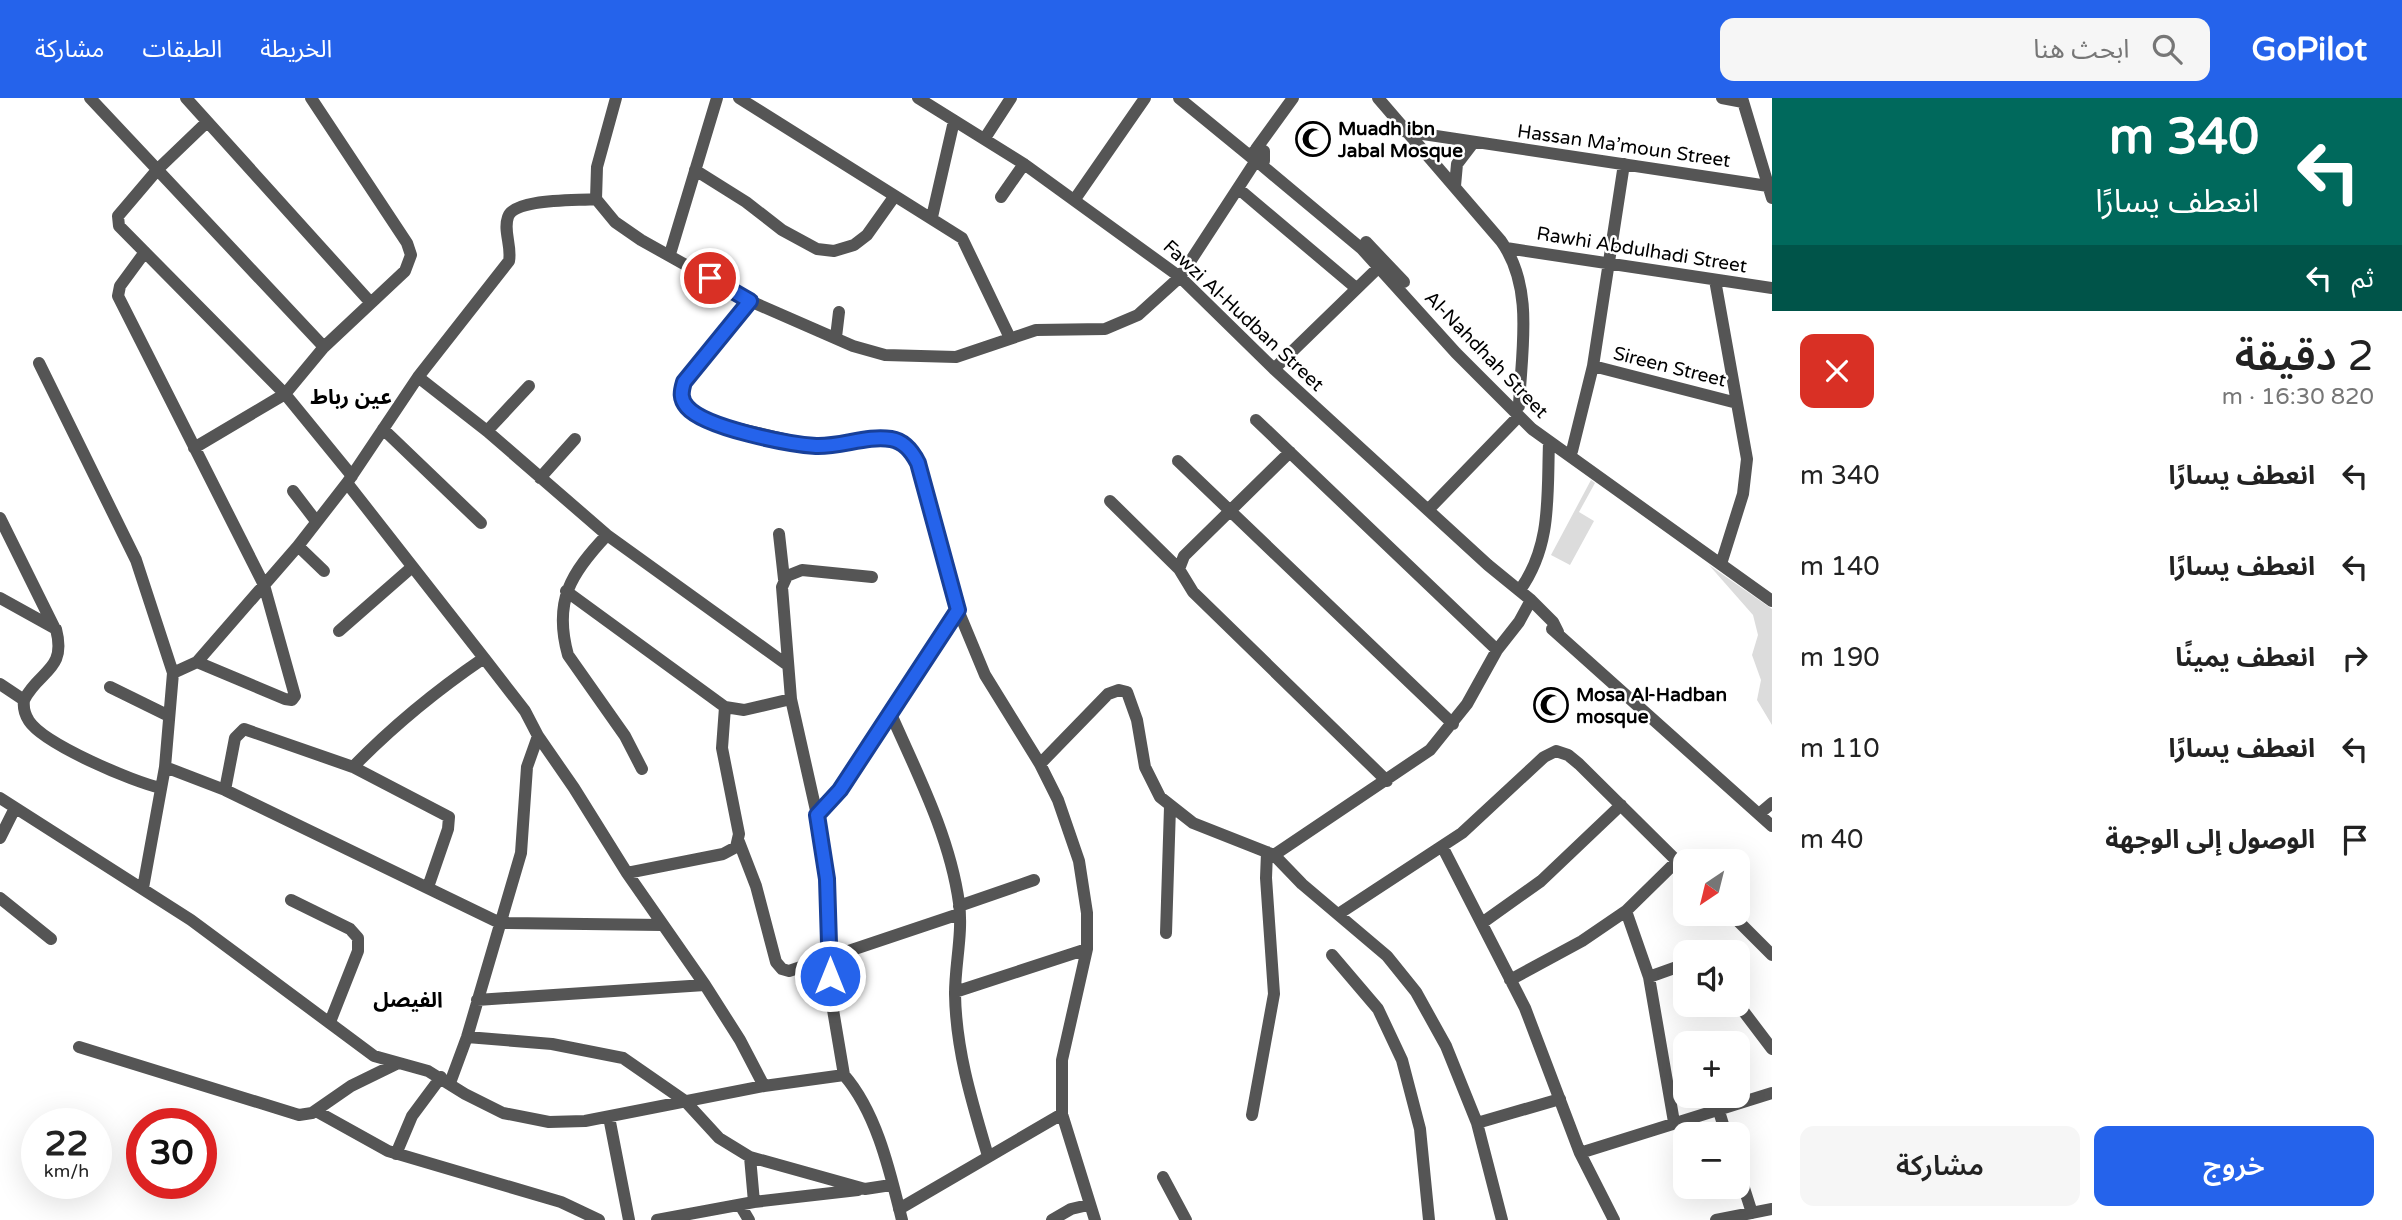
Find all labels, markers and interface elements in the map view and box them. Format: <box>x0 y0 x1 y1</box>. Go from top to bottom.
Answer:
search box <box>1720 18 2210 81</box>
icon: search <box>2148 30 2186 68</box>
text: GoPilot <box>2252 30 2367 69</box>
text: ابحث هنا <box>2033 34 2130 65</box>
text: مشاركة <box>35 35 104 64</box>
text: الطبقات <box>142 35 222 64</box>
text: الخريطة <box>260 35 332 64</box>
text: 340 m <box>2109 108 2259 167</box>
place label: Muadh ibn Jabal Mosque <box>1337 118 1463 163</box>
mosque icon: Muadh ibn Jabal Mosque <box>1294 120 1332 158</box>
street label: Hassan Ma’moun Street <box>1516 120 1732 172</box>
icon: left <box>2283 126 2374 217</box>
text: انعطف يسارًا <box>2095 183 2259 221</box>
street label: Rawhi Abdulhadi Street <box>1535 222 1749 278</box>
street label: Fawzi Al-Hudban Street <box>1159 236 1328 396</box>
pin <box>680 248 740 308</box>
icon: arrive <box>691 259 729 297</box>
icon: left <box>2300 259 2338 297</box>
text: ثم <box>2352 263 2374 294</box>
street label: Al-Nahdhah Street <box>1420 287 1553 423</box>
text: 2 دقيقة <box>2235 331 2374 382</box>
button: close <box>1800 334 1874 408</box>
street label: Sireen Street <box>1611 342 1728 392</box>
text: 820 m · 16:30 <box>2222 383 2374 411</box>
district label: عين رباط <box>310 385 392 410</box>
icon: left <box>2336 457 2374 495</box>
text: 340 m <box>1800 460 1880 491</box>
text: انعطف يسارًا <box>2169 460 2315 491</box>
icon: left <box>2336 548 2374 586</box>
text: 140 m <box>1800 551 1880 582</box>
text: انعطف يسارًا <box>2169 551 2315 582</box>
icon: right <box>2336 639 2374 677</box>
text: 190 m <box>1800 642 1880 673</box>
text: انعطف يمينًا <box>2175 642 2315 673</box>
place label: Mosa Al-Hadban mosque <box>1576 684 1727 729</box>
mosque icon: Mosa Al-Hadban mosque <box>1532 686 1570 724</box>
icon: left <box>2336 730 2374 768</box>
text: 110 m <box>1800 733 1880 764</box>
text: انعطف يسارًا <box>2169 733 2315 764</box>
icon: arrive <box>2336 821 2374 859</box>
text: 40 m <box>1800 824 1863 855</box>
text: الوصول إلى الوجهة <box>2105 824 2315 855</box>
north arrow <box>1673 849 1750 926</box>
map controls <box>1673 849 1750 1199</box>
position arrow <box>793 939 867 1013</box>
button: sound <box>1673 940 1750 1017</box>
district label: الفيصل <box>373 988 443 1013</box>
button: + <box>1673 1031 1750 1108</box>
speed limit sign: 30 <box>126 1108 217 1199</box>
button: − <box>1673 1122 1750 1199</box>
text: 22 <box>45 1123 88 1165</box>
button: مشاركة <box>1800 1126 2080 1206</box>
button: خروج <box>2094 1126 2374 1206</box>
text: km/h <box>44 1160 89 1182</box>

